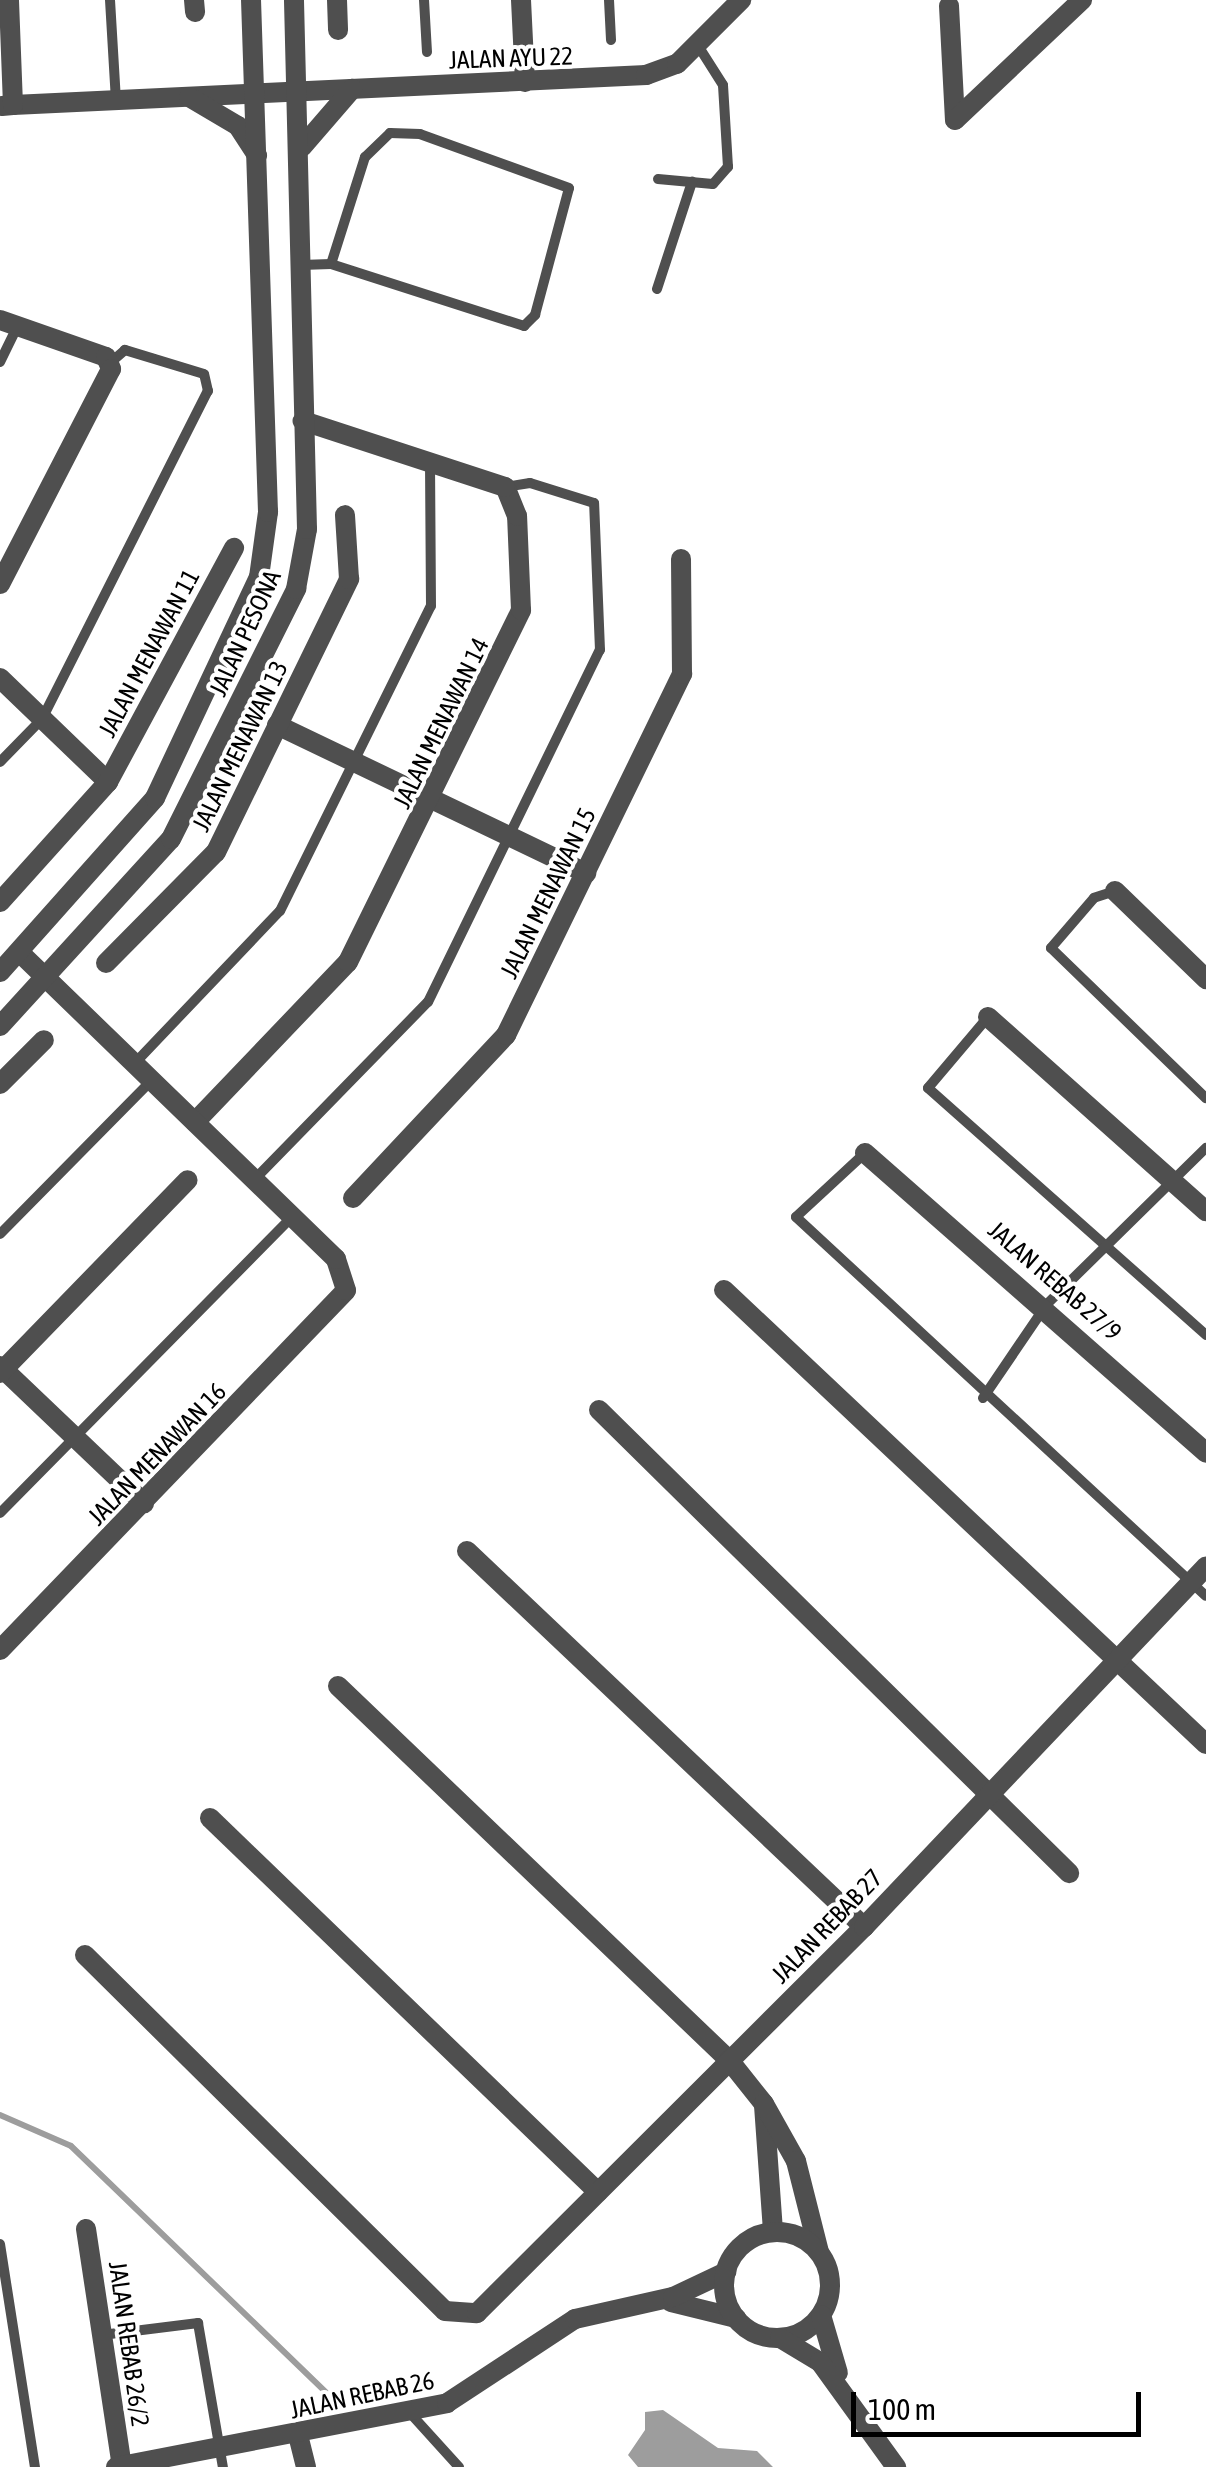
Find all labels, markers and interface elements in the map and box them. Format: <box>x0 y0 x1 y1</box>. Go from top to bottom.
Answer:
street label: JALAN AYU 22 <box>448 41 574 75</box>
street label: JALAN MENAWAN 11 <box>92 564 206 742</box>
street label: JALAN PESONA <box>203 565 287 701</box>
street label: JALAN MENAWAN 14 <box>387 633 495 813</box>
street label: JALAN MENAWAN 13 <box>186 656 294 836</box>
street label: JALAN MENAWAN 15 <box>494 803 602 983</box>
street label: JALAN REBAB 27/9 <box>982 1215 1128 1347</box>
street label: JALAN MENAWAN 16 <box>82 1377 232 1531</box>
street label: JALAN REBAB 27 <box>765 1863 889 1989</box>
street label: JALAN REBAB 26/2 <box>103 2259 155 2429</box>
street label: JALAN REBAB 26 <box>287 2365 437 2425</box>
scale bar <box>856 2372 1146 2434</box>
text: 100 m <box>868 2392 936 2426</box>

